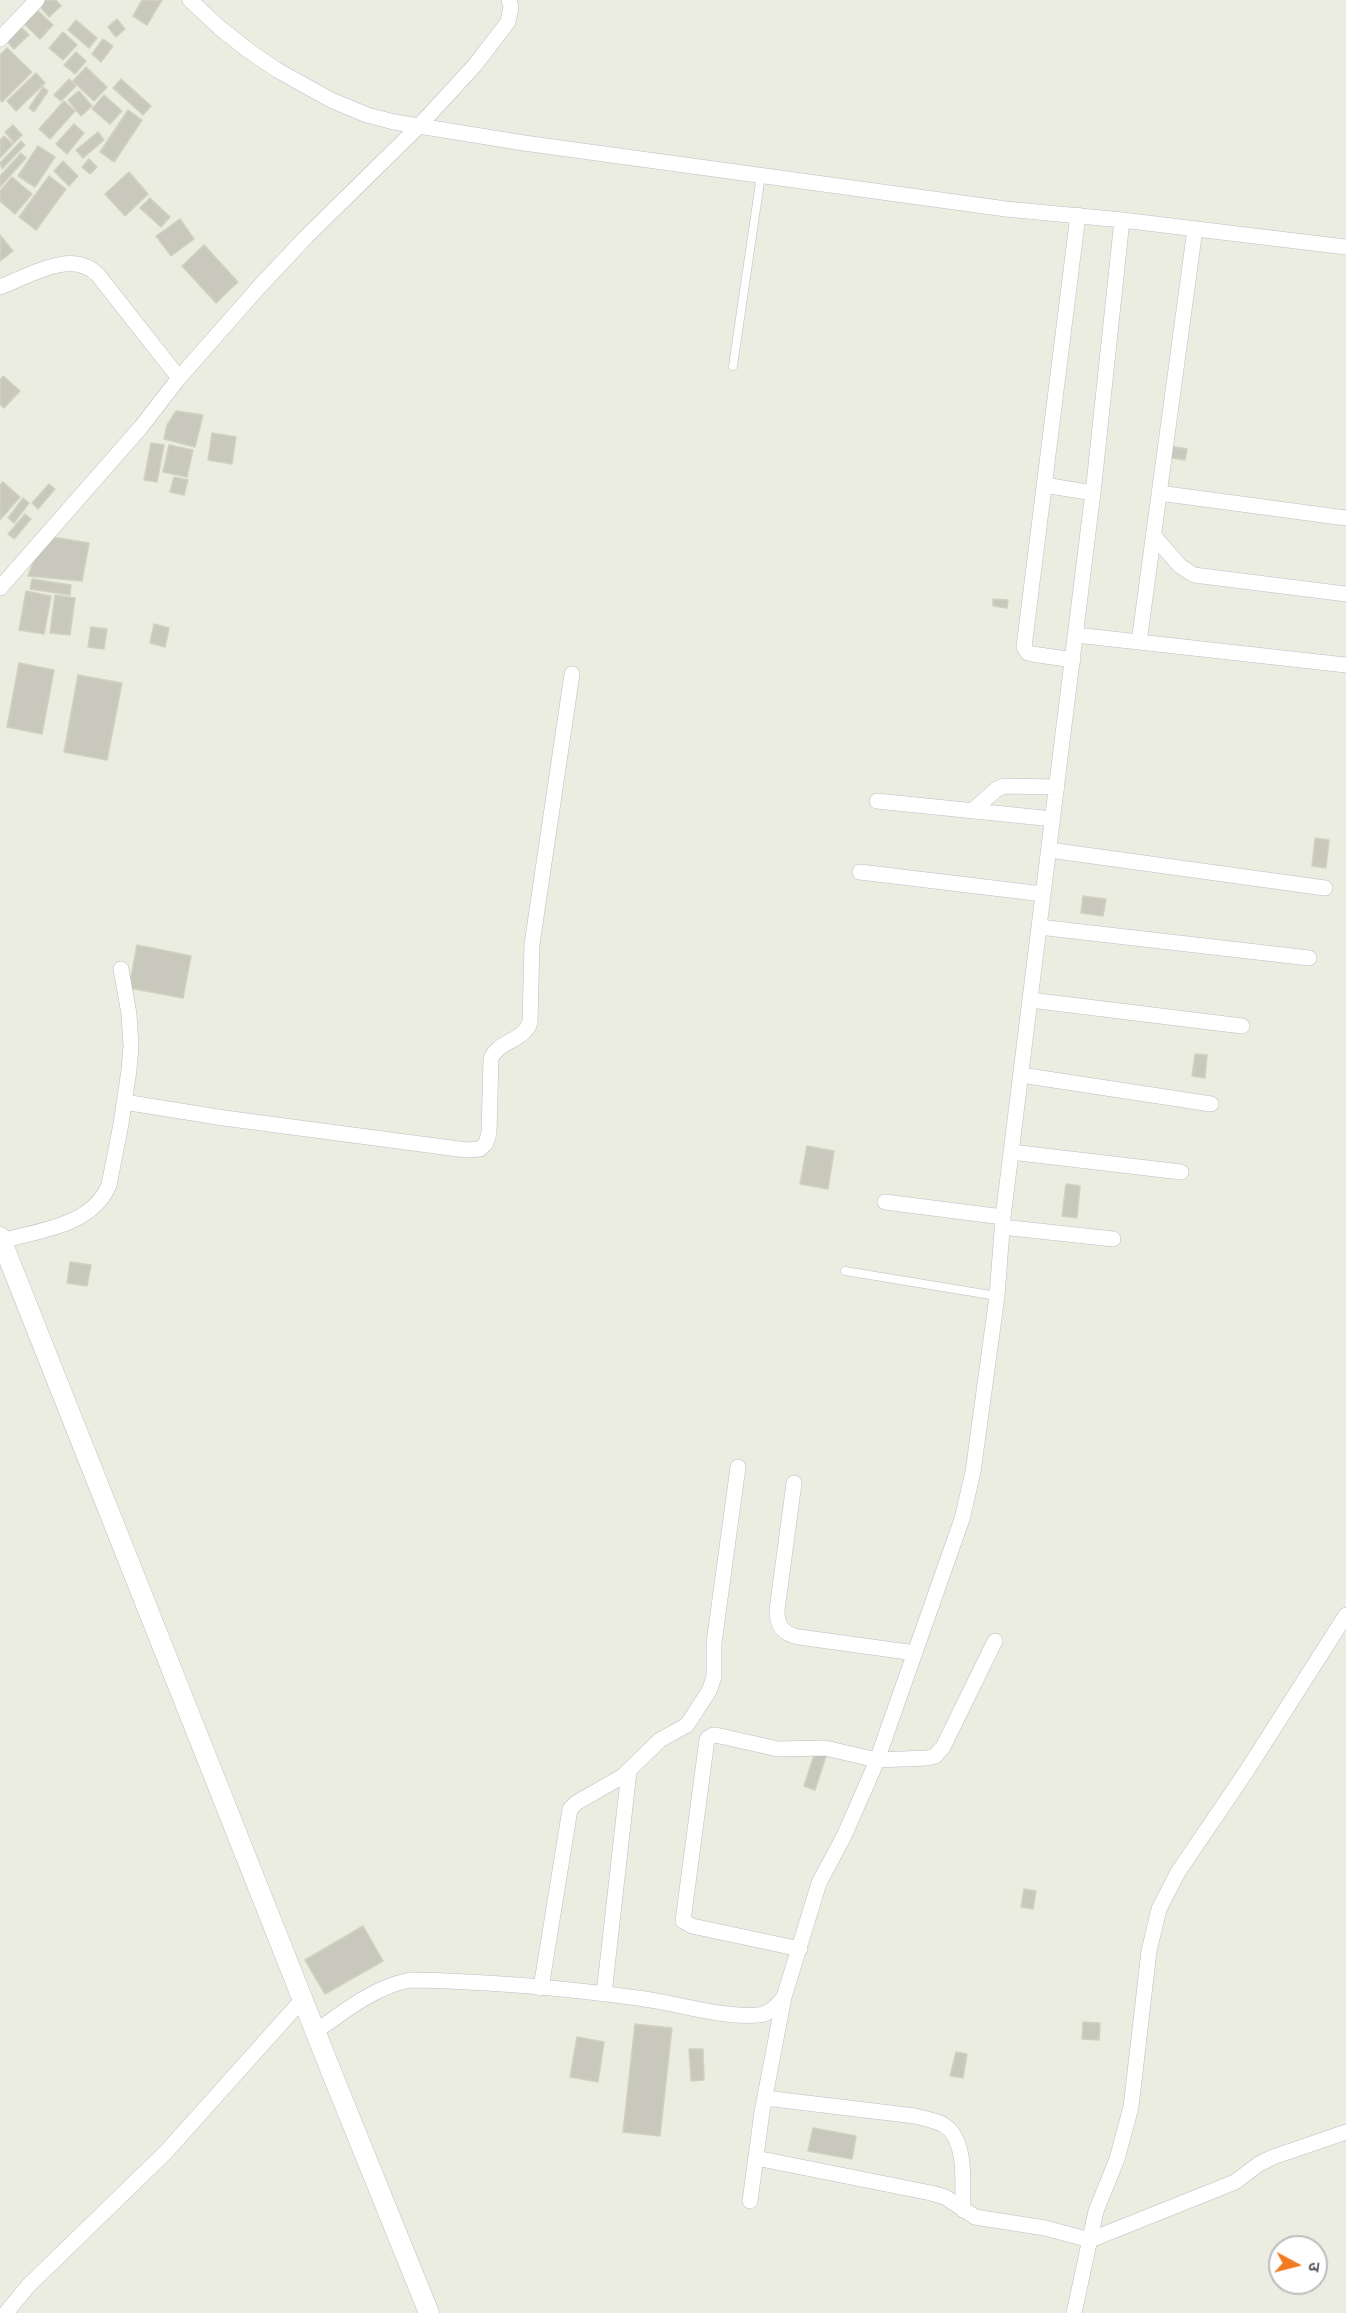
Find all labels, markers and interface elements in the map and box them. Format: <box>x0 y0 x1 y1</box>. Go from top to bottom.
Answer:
north arrow <box>1268 2235 1328 2295</box>
text: उ <box>1302 2261 1325 2273</box>

